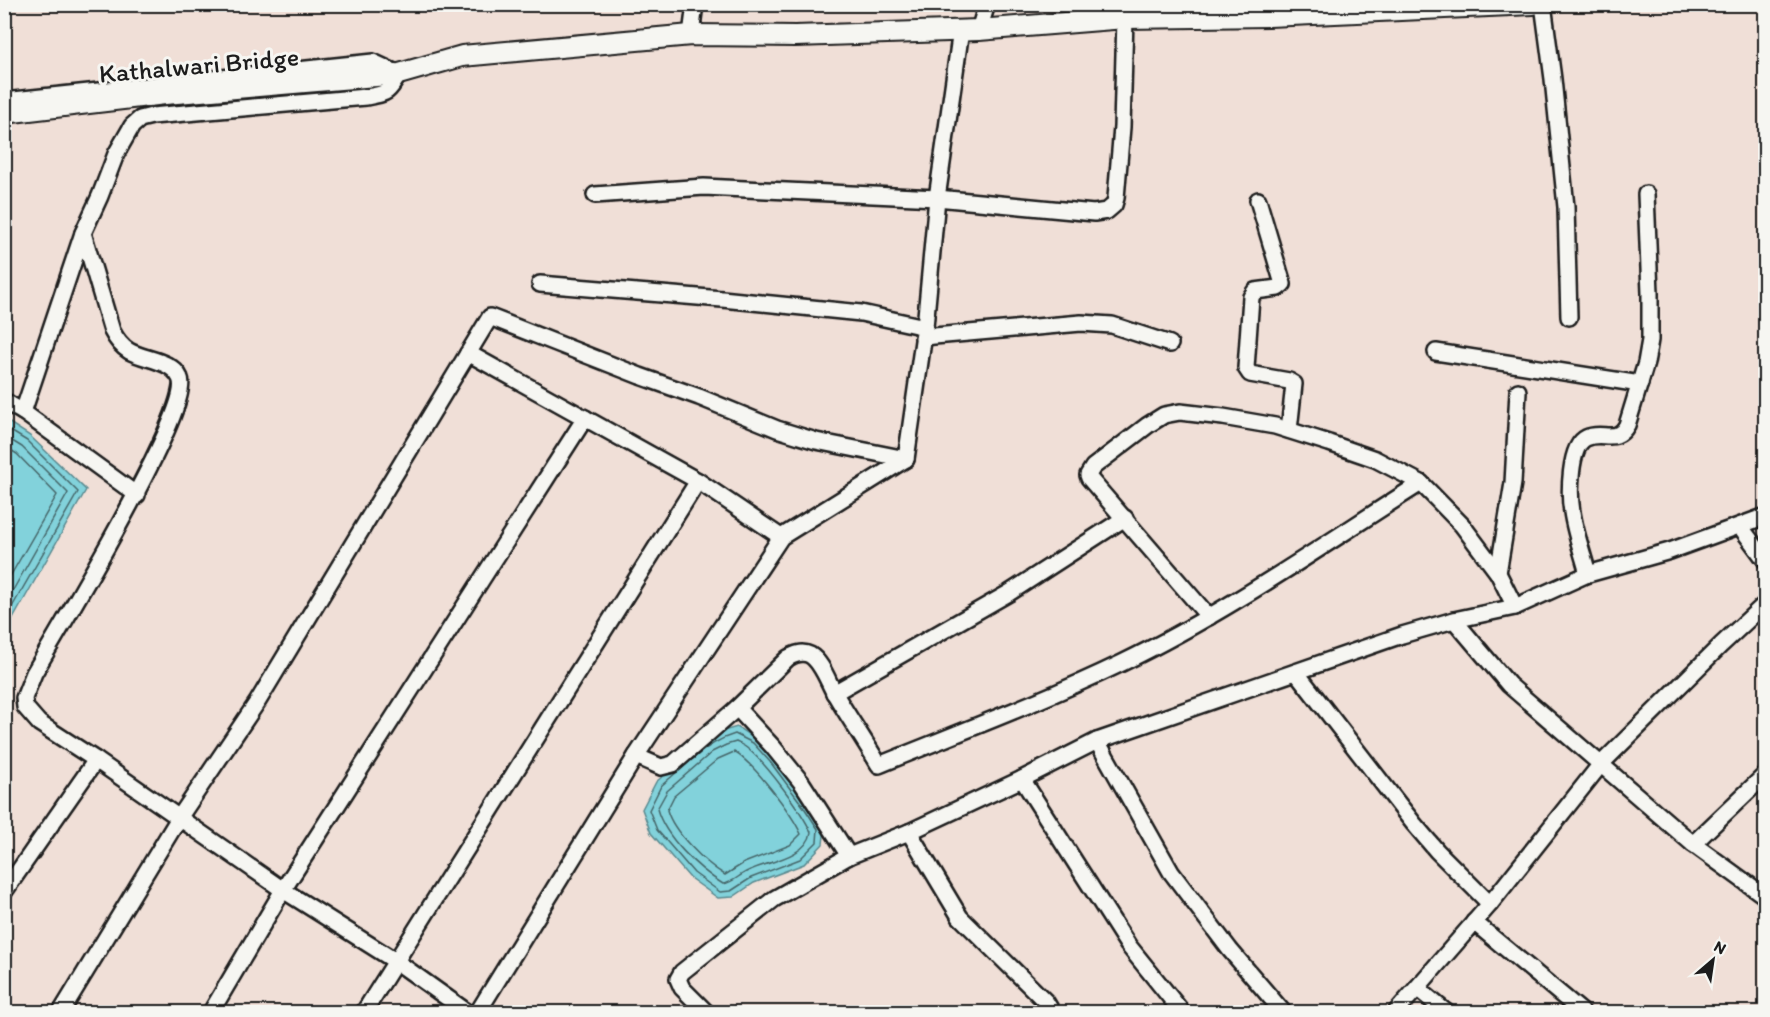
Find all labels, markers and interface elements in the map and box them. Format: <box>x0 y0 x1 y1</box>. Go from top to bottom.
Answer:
street label: Kathalwari Bridge <box>98 40 300 90</box>
north arrow <box>1683 930 1743 990</box>
text: N <box>1711 936 1729 958</box>

